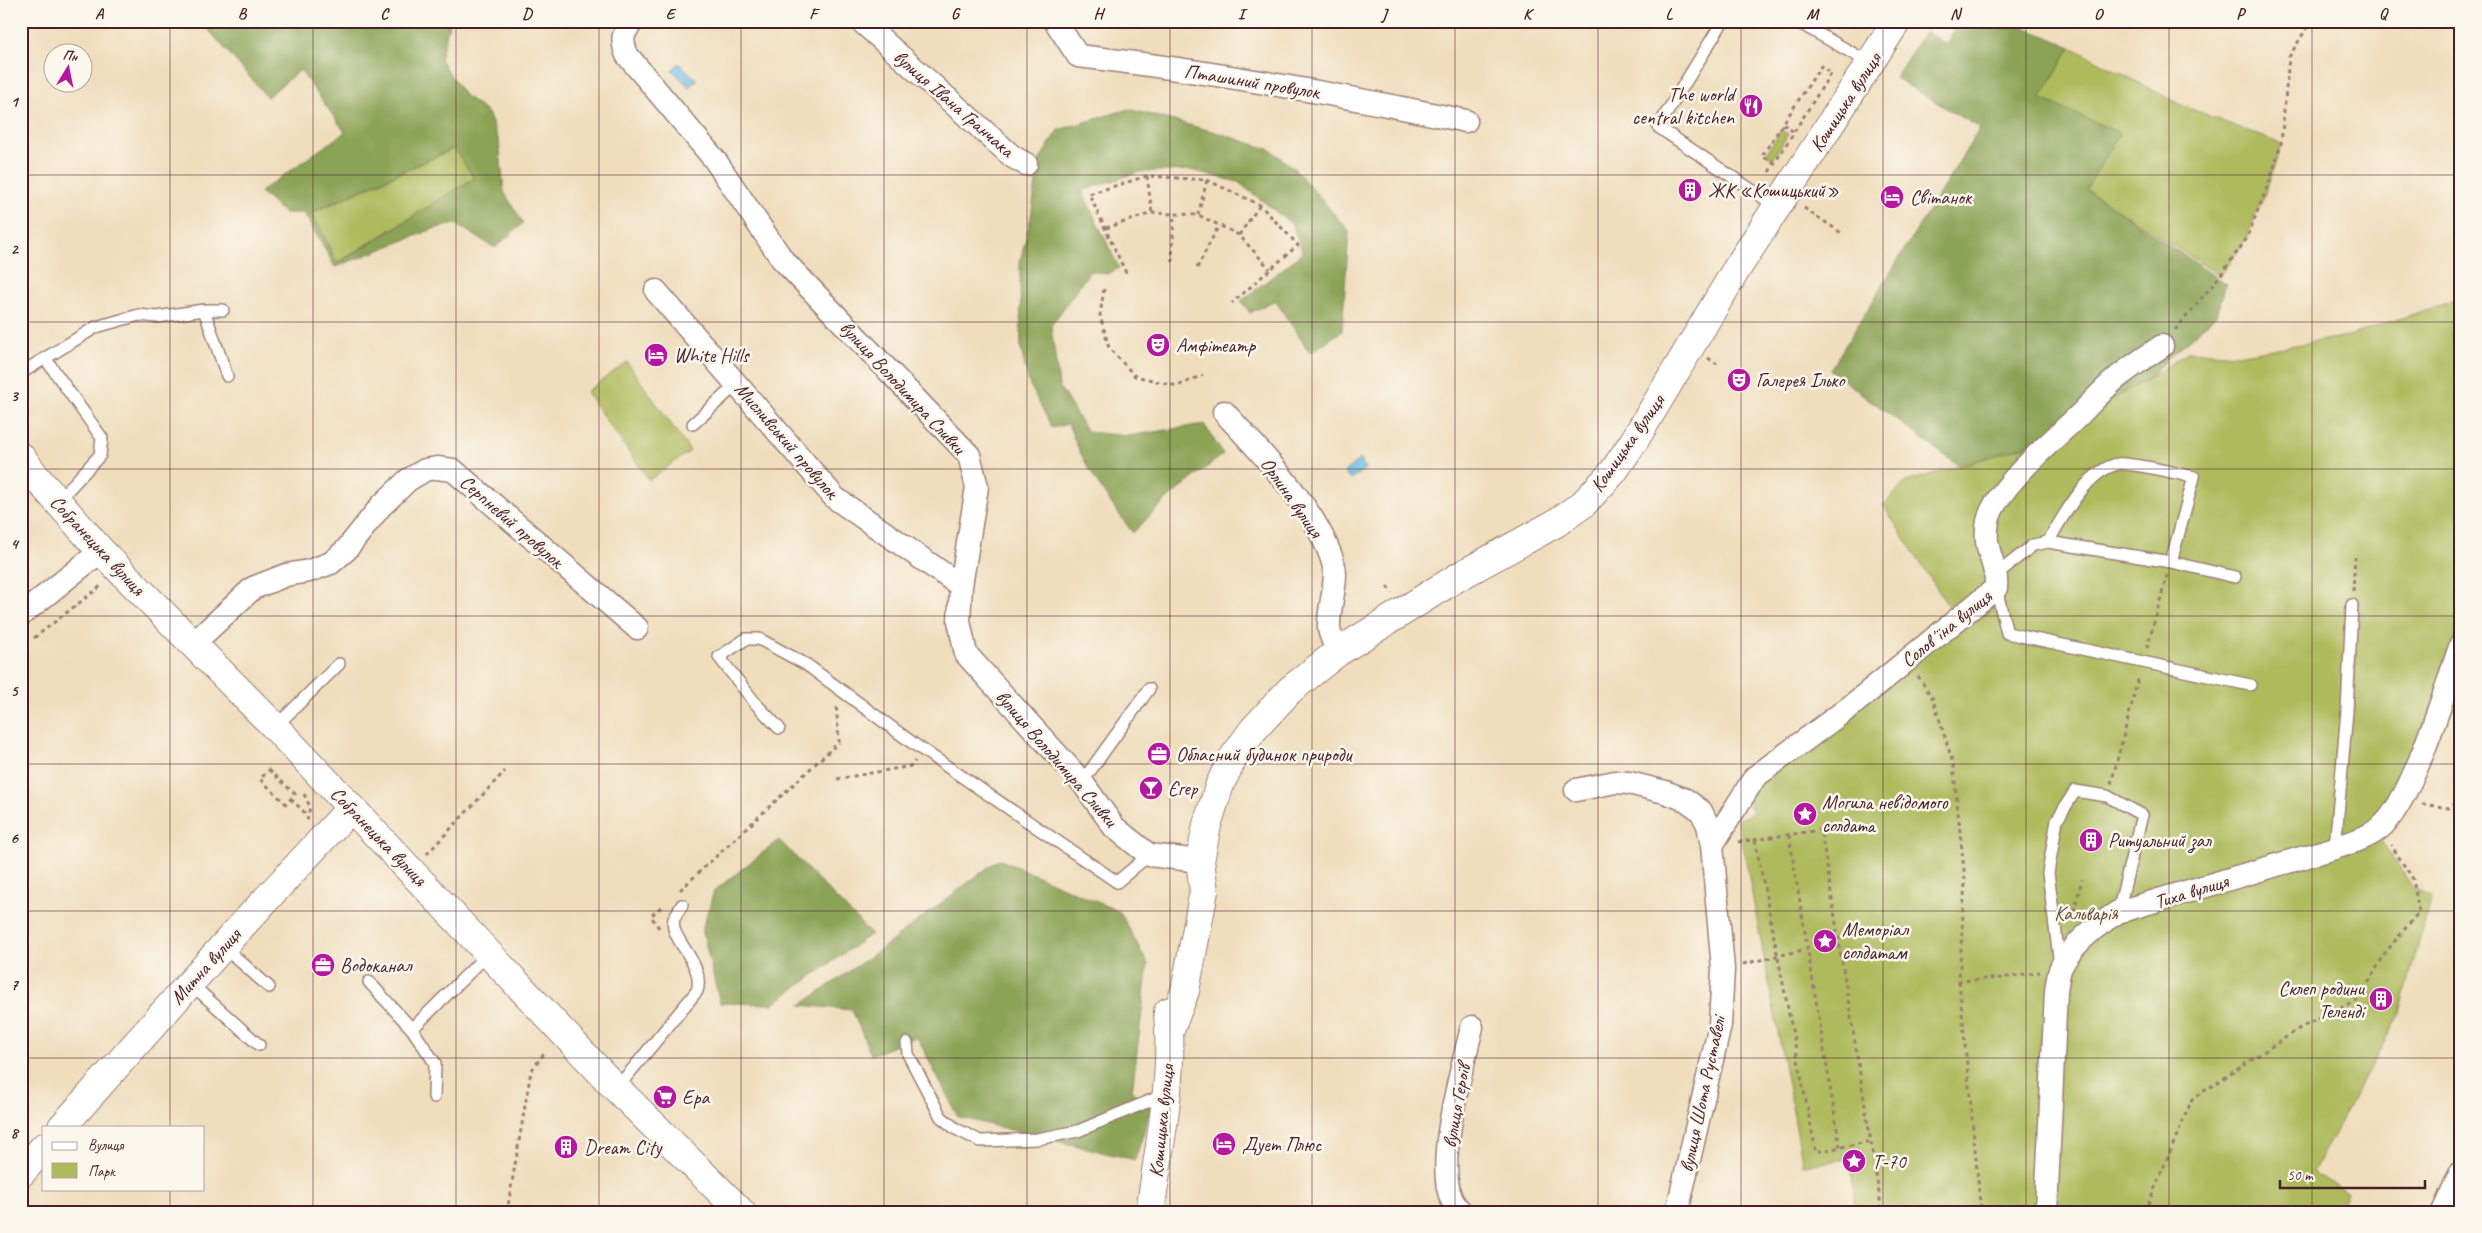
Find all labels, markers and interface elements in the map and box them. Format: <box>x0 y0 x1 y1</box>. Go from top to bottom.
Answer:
text: A <box>95 4 105 24</box>
text: B <box>238 4 248 24</box>
text: C <box>380 4 390 24</box>
text: D <box>522 4 533 24</box>
text: E <box>666 4 677 24</box>
text: F <box>809 4 820 24</box>
text: G <box>951 4 961 24</box>
text: H <box>1093 4 1105 24</box>
text: I <box>1238 4 1248 24</box>
text: J <box>1380 4 1389 24</box>
text: K <box>1523 4 1535 24</box>
text: L <box>1666 4 1674 24</box>
text: M <box>1806 4 1820 24</box>
text: N <box>1950 4 1963 24</box>
text: O <box>2094 4 2104 24</box>
text: P <box>2236 4 2246 24</box>
text: Q <box>2379 4 2389 24</box>
north arrow <box>42 42 92 92</box>
street label: вулиця Івана Гранчака <box>888 44 1021 164</box>
text: Пн <box>61 46 80 65</box>
street label: Кошицька вулиця <box>1804 46 1888 157</box>
street label: Пташиний провулок <box>1183 58 1323 105</box>
place label: The world central kitchen <box>1632 82 1737 130</box>
text: 1 <box>10 92 19 112</box>
restaurant icon: The world central kitchen <box>1738 93 1764 119</box>
building icon: ЖК «Кошицький» <box>1677 177 1703 203</box>
place label: ЖК «Кошицький» <box>1708 178 1839 203</box>
hotel icon: Світанок <box>1879 184 1905 210</box>
place label: Світанок <box>1910 185 1973 210</box>
text: 2 <box>10 239 19 259</box>
street label: вулиця Володимира Сливки <box>834 315 972 461</box>
theatre icon: Амфітеатр <box>1145 332 1171 358</box>
place label: Амфітеатр <box>1176 333 1257 358</box>
hotel icon: White Hills <box>643 342 669 368</box>
place label: White Hills <box>674 343 751 368</box>
theatre icon: Галерея Ілько <box>1726 367 1752 393</box>
place label: Галерея Ілько <box>1756 368 1846 393</box>
street label: Мисливський провулок <box>729 377 845 505</box>
text: 3 <box>10 386 19 406</box>
street label: Кошицька вулиця <box>1585 388 1671 497</box>
street label: Орлина вулиця <box>1255 452 1329 544</box>
street label: Серпневий провулок <box>455 469 570 574</box>
street label: Собранецька вулиця <box>45 490 151 601</box>
text: 4 <box>10 534 19 554</box>
street label: Соловʼїна вулиця <box>1896 584 1997 673</box>
text: 5 <box>11 681 20 701</box>
street label: вулиця Володимира Сливки <box>990 685 1124 833</box>
office icon: Обласний будинок природи <box>1146 741 1172 767</box>
place label: Обласний будинок природи <box>1176 742 1353 767</box>
bar icon: Єгер <box>1138 775 1164 801</box>
place label: Єгер <box>1168 776 1199 801</box>
street label: Собранецька вулиця <box>325 781 433 892</box>
place label: Могила невідомого солдата <box>1822 790 1949 838</box>
place icon: Могила невідомого солдата <box>1792 801 1818 827</box>
building icon: Ритуальний зал <box>2078 827 2104 853</box>
text: 6 <box>10 828 19 848</box>
place label: Ритуальний зал <box>2108 828 2213 854</box>
street label: Тиха вулиця <box>2151 868 2233 914</box>
park label: Кальварія <box>2054 901 2119 926</box>
place label: Меморіал солдатам <box>1842 917 1910 965</box>
street label: Митна вулиця <box>165 922 247 1010</box>
place icon: Меморіал солдатам <box>1812 928 1838 954</box>
office icon: Водоканал <box>310 952 336 978</box>
place label: Водоканал <box>340 953 414 978</box>
text: 7 <box>10 975 19 995</box>
place label: Склеп родини Теленді <box>2278 976 2366 1024</box>
building icon: Склеп родини Теленді <box>2368 986 2394 1012</box>
street label: вулиця Шота Руставелі <box>1674 1012 1732 1174</box>
street label: вулиця Героїв <box>1437 1057 1477 1150</box>
street label: Кошицька вулиця <box>1143 1061 1180 1179</box>
supermarket icon: Ера <box>652 1084 678 1110</box>
place label: Ера <box>682 1085 711 1110</box>
text: 8 <box>10 1123 19 1143</box>
legend <box>42 1126 205 1190</box>
hotel icon: Дует Плюс <box>1211 1131 1237 1157</box>
place label: Дует Плюс <box>1242 1132 1322 1157</box>
building icon: Dream City <box>553 1134 579 1160</box>
place label: Dream City <box>584 1135 664 1160</box>
text: Вулиця <box>88 1136 125 1155</box>
place icon: Т-70 <box>1841 1148 1867 1174</box>
place label: Т-70 <box>1872 1149 1908 1174</box>
scale bar <box>2280 1158 2424 1190</box>
text: Парк <box>88 1162 116 1181</box>
text: 50 m <box>2287 1166 2314 1185</box>

